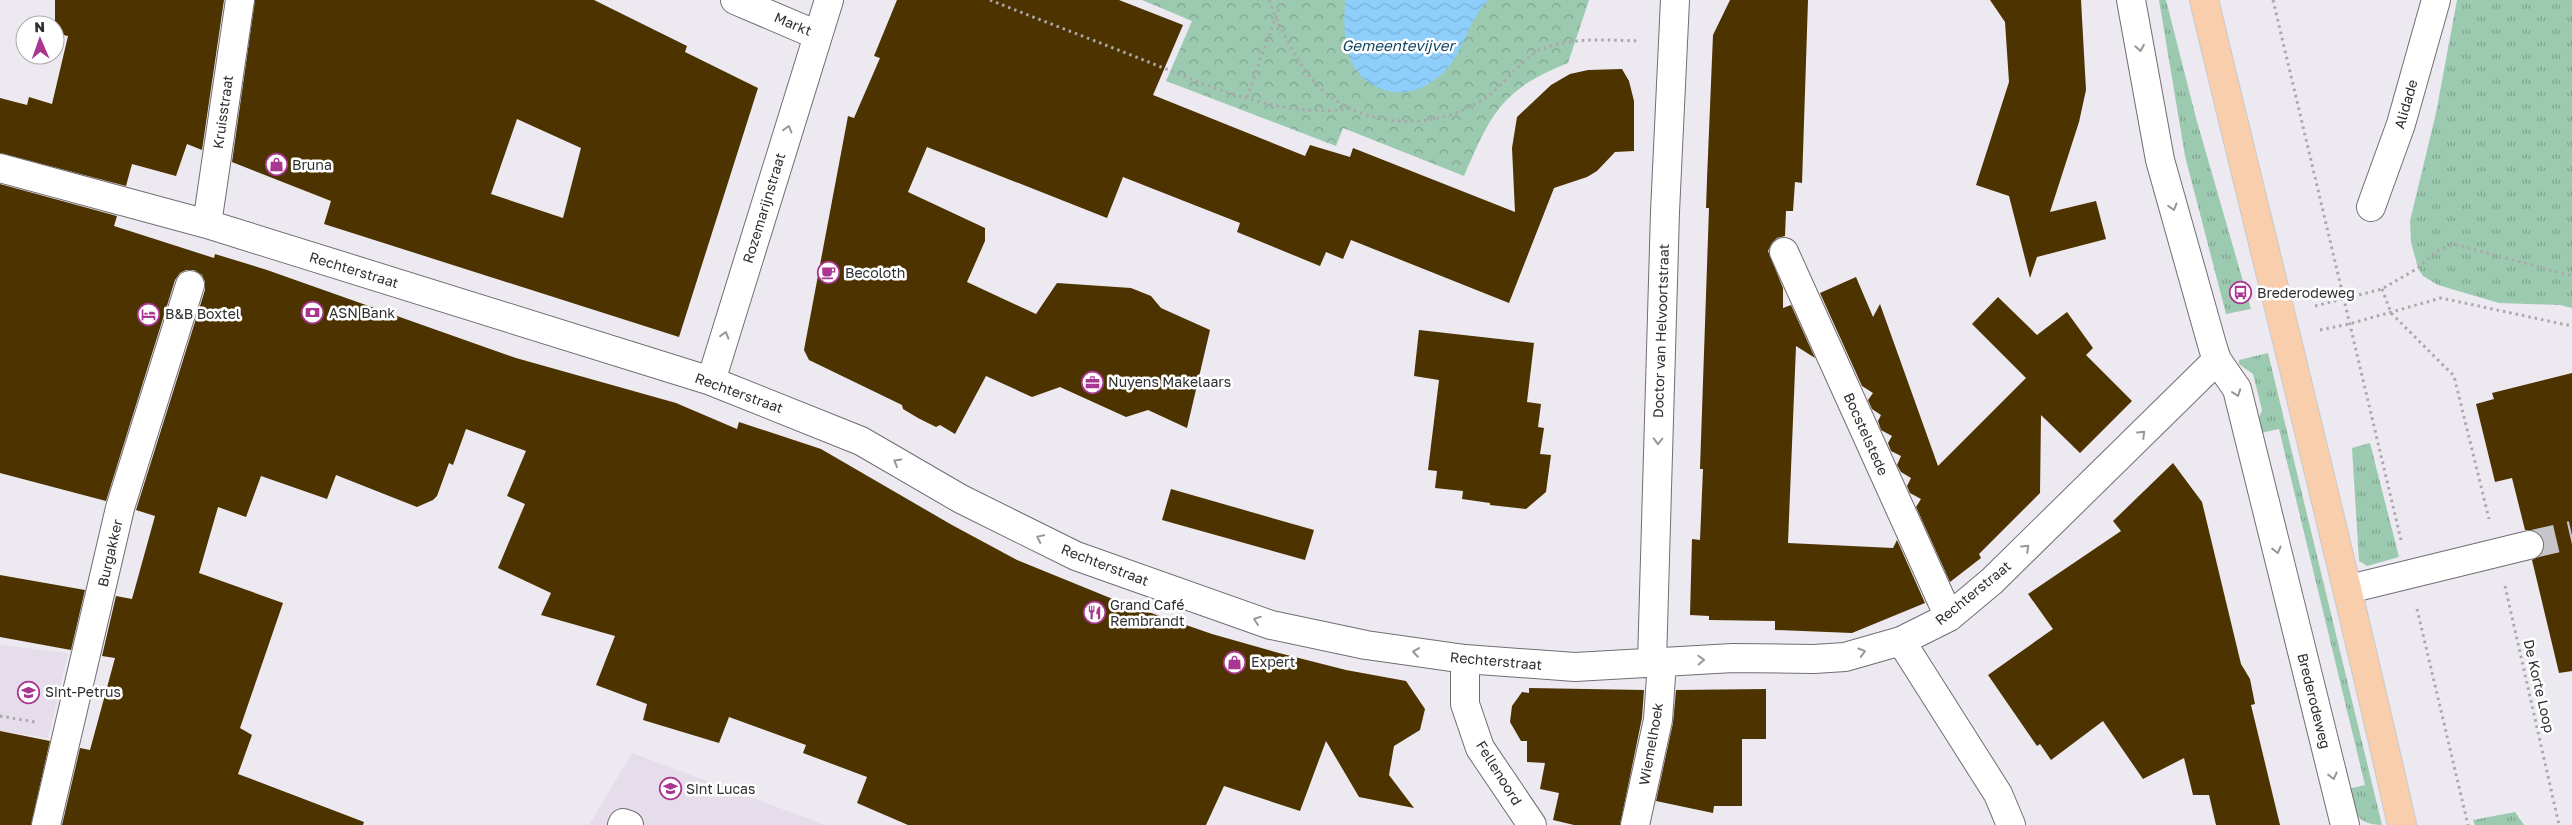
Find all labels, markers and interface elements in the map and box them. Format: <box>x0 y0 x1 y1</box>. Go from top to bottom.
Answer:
street label: Markt <box>772 8 815 39</box>
north arrow <box>15 15 65 65</box>
text: N <box>34 18 45 35</box>
water label: Gemeentevijver <box>1342 36 1456 55</box>
one-way arrow <box>2135 44 2145 52</box>
street label: Kruisstraat <box>209 74 236 150</box>
street label: Alidade <box>2390 77 2421 131</box>
one-way arrow <box>783 126 793 134</box>
street label: Rozemarijnstraat <box>739 151 788 265</box>
shop icon: Bruna <box>264 153 288 177</box>
place label: Bruna <box>292 156 332 173</box>
one-way arrow <box>2168 202 2178 211</box>
street label: Doctor van Helvoortstraat <box>1649 243 1672 418</box>
street label: Rechterstraat <box>307 248 401 291</box>
cafe icon: Becoloth <box>817 261 841 285</box>
place label: Becoloth <box>845 264 905 281</box>
bus stop icon: Brederodeweg <box>2229 281 2253 305</box>
place label: Brederodeweg <box>2257 284 2355 301</box>
bank icon: ASN Bank <box>301 301 325 325</box>
hotel icon: B&B Boxtel <box>137 302 161 326</box>
place label: ASN Bank <box>329 304 395 321</box>
place label: B&B Boxtel <box>165 305 240 322</box>
one-way arrow <box>720 331 730 339</box>
street label: Rechterstraat <box>693 369 785 416</box>
office icon: Nuyens Makelaars <box>1080 370 1104 394</box>
place label: Nuyens Makelaars <box>1108 373 1231 390</box>
one-way arrow <box>2231 388 2241 397</box>
street label: Bocstelstede <box>1841 390 1892 478</box>
one-way arrow <box>2136 431 2145 440</box>
one-way arrow <box>1653 437 1663 445</box>
one-way arrow <box>893 458 902 468</box>
street label: Burgakker <box>93 517 126 588</box>
one-way arrow <box>1036 534 1045 545</box>
street label: Rechterstraat <box>1059 540 1151 589</box>
one-way arrow <box>2020 544 2029 553</box>
one-way arrow <box>2271 546 2282 555</box>
street label: Rechterstraat <box>1931 557 2014 628</box>
place label: Grand Café Rembrandt <box>1110 596 1185 629</box>
restaurant icon: Grand Café Rembrandt <box>1082 601 1106 625</box>
one-way arrow <box>1254 616 1262 626</box>
street label: De Korte Loop <box>2520 637 2559 734</box>
one-way arrow <box>1858 647 1866 657</box>
one-way arrow <box>1412 648 1421 658</box>
street label: Rechterstraat <box>1449 648 1543 673</box>
shop icon: Expert <box>1223 650 1247 674</box>
street label: Brederodeweg <box>2294 651 2335 750</box>
place label: Expert <box>1251 653 1295 670</box>
one-way arrow <box>1697 654 1705 665</box>
school or university icon: Sint-Petrus <box>17 680 41 704</box>
place label: Sint-Petrus <box>45 683 121 700</box>
street label: Wiemelhoek <box>1635 701 1666 786</box>
street label: Fellenoord <box>1473 737 1526 808</box>
one-way arrow <box>2327 771 2338 780</box>
school or university icon: Sint Lucas <box>658 777 682 801</box>
place label: Sint Lucas <box>686 780 755 797</box>

